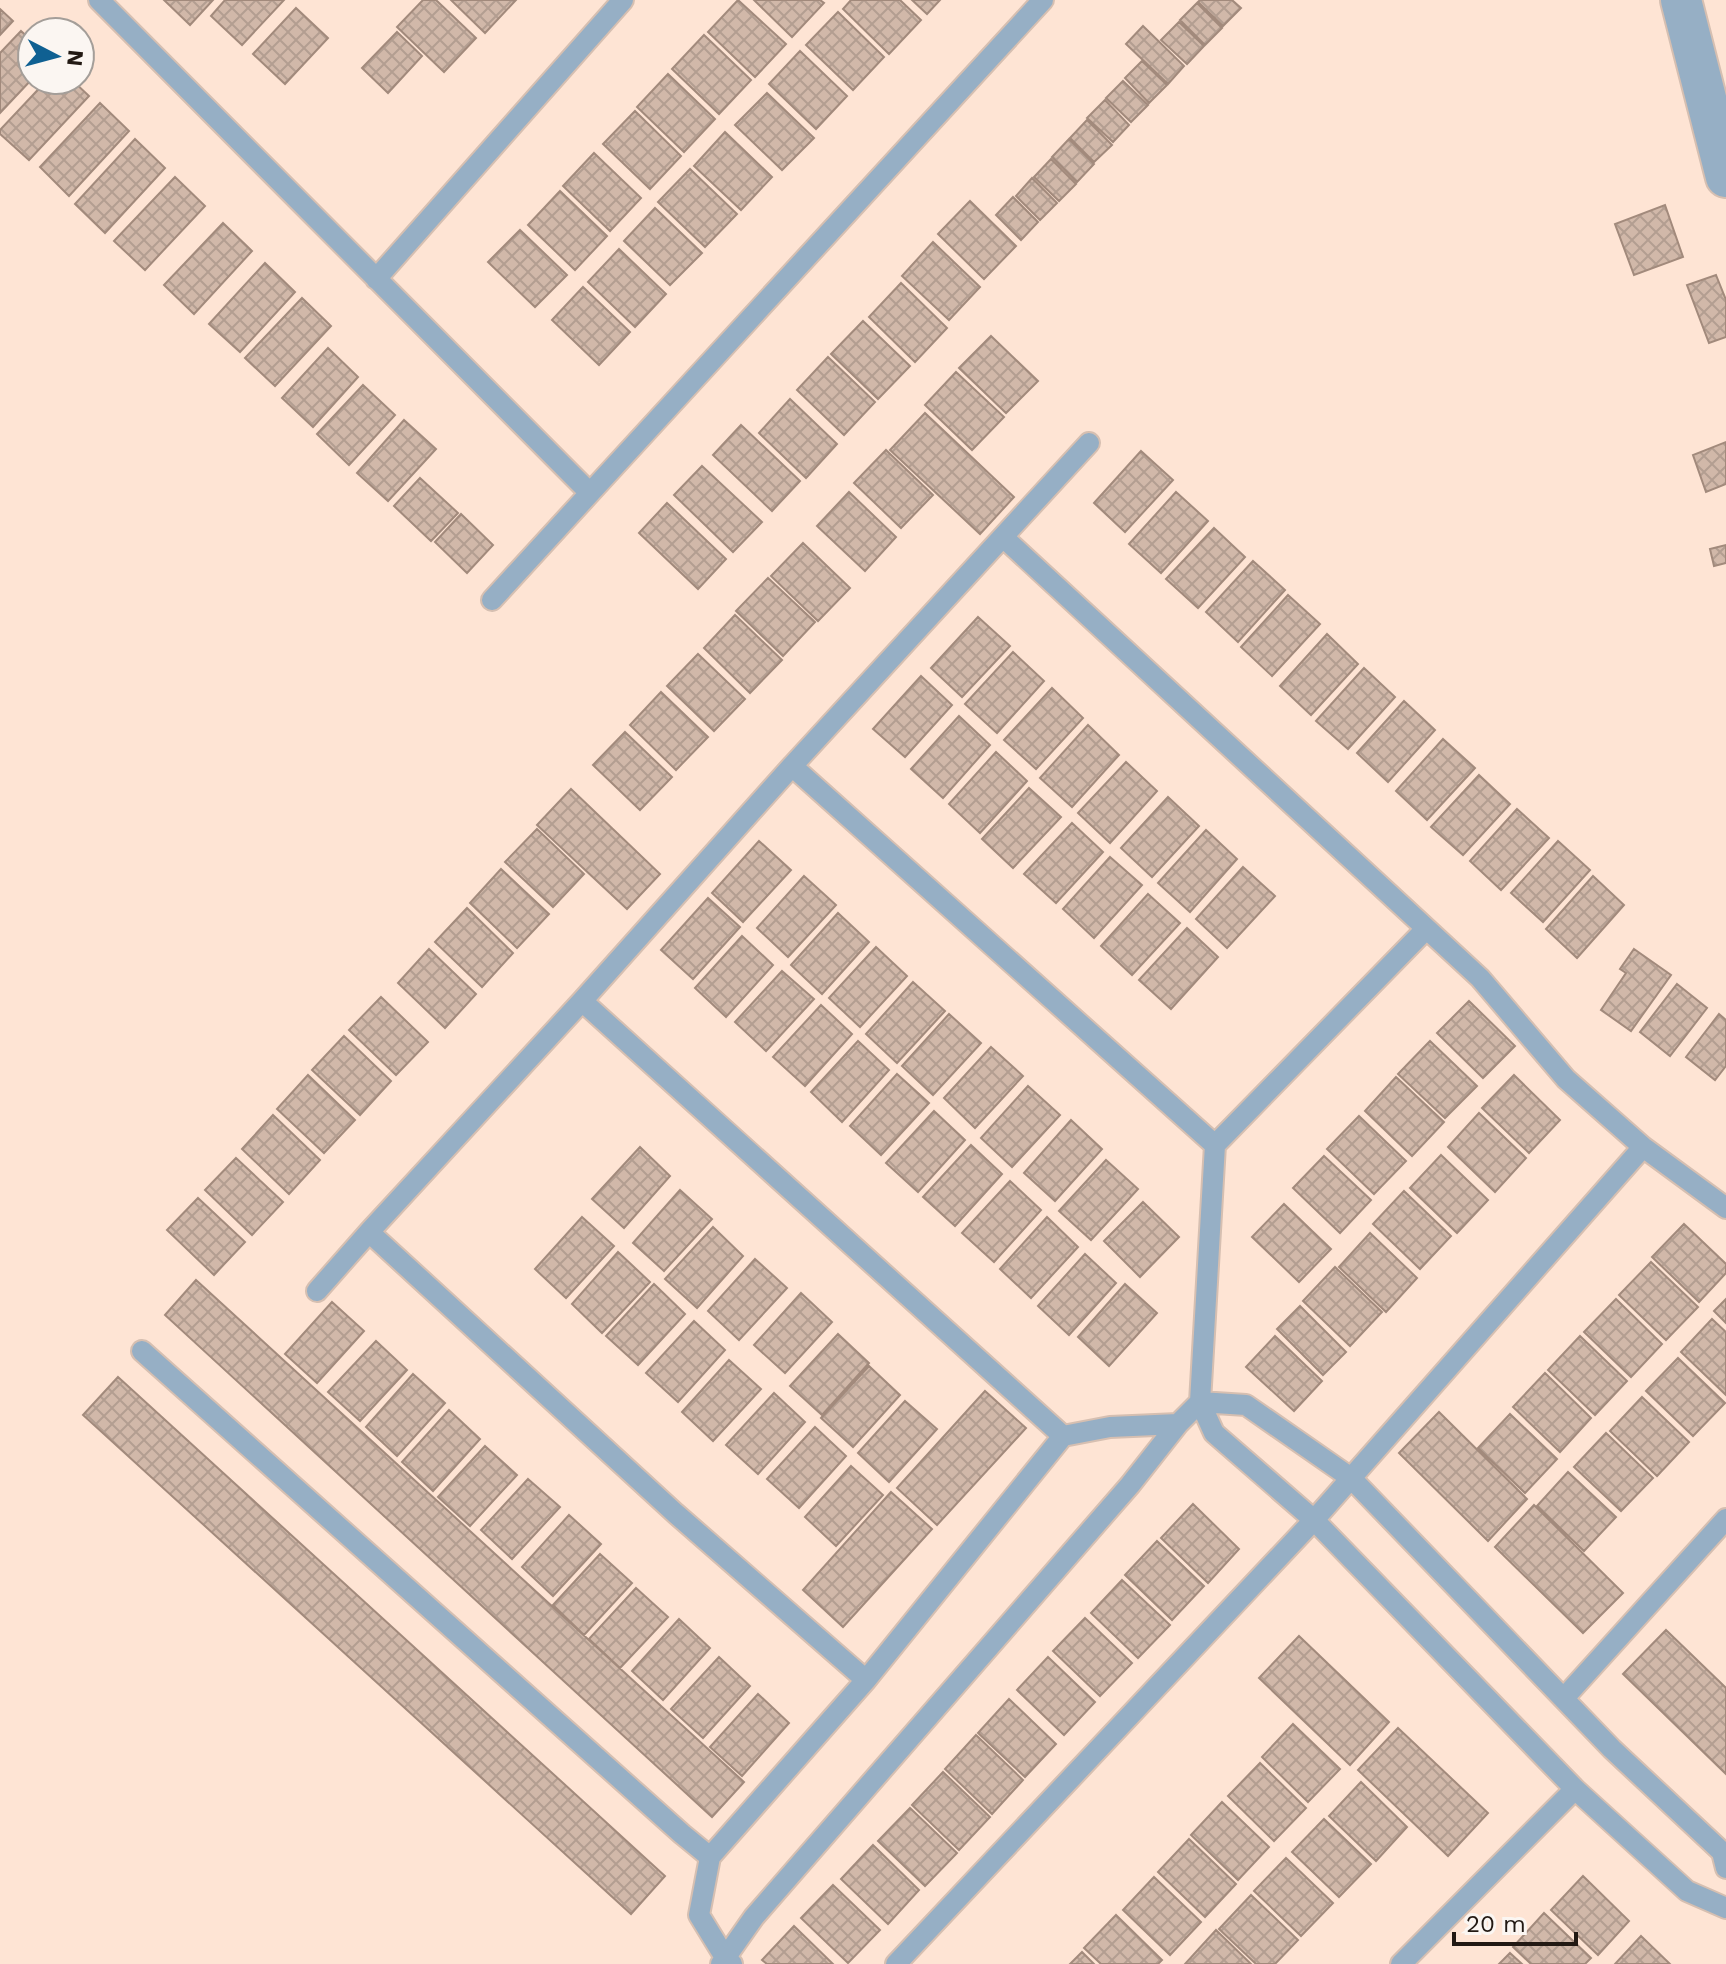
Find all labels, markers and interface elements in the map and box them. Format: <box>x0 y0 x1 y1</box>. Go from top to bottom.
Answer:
north arrow <box>16 16 96 96</box>
text: N <box>62 49 89 67</box>
scale bar <box>1454 1896 1576 1946</box>
text: 20 m <box>1466 1910 1526 1938</box>

